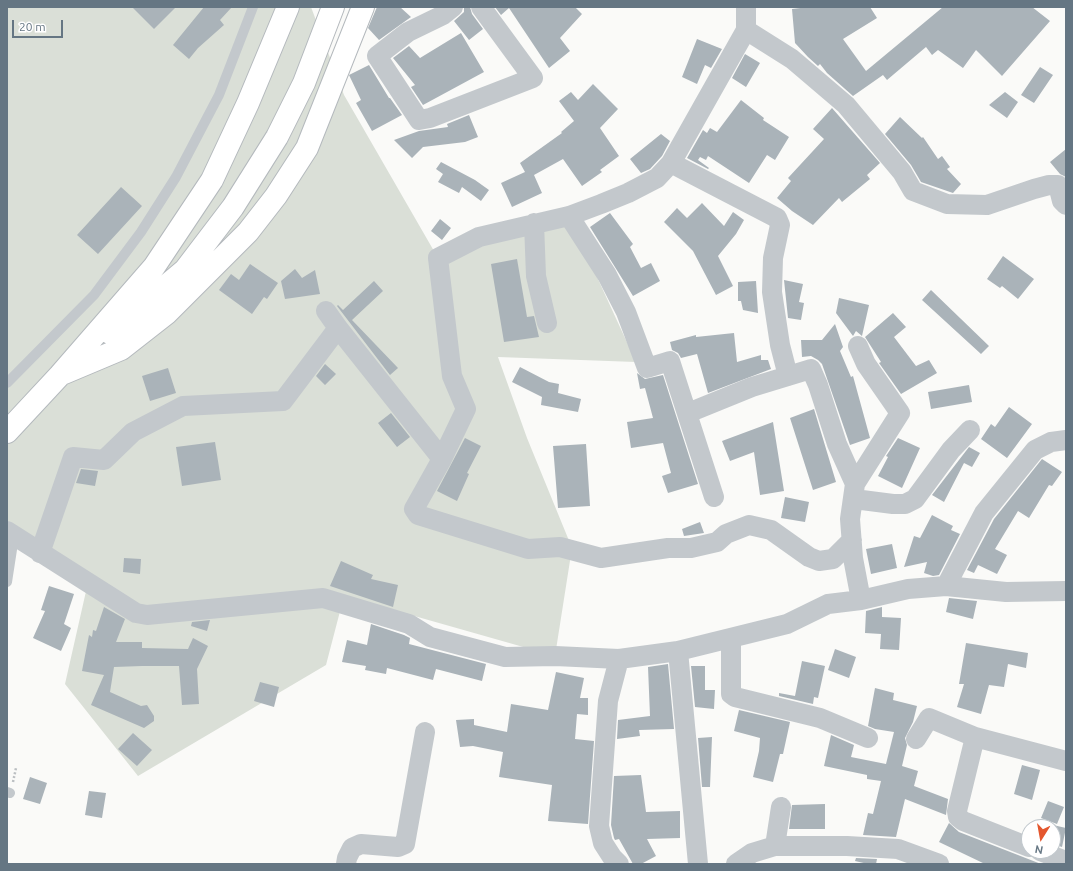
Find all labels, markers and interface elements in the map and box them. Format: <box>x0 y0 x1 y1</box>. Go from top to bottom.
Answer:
scale bar <box>14 12 65 38</box>
text: 20 m <box>19 20 46 33</box>
north arrow <box>1021 819 1061 859</box>
text: N <box>1034 843 1044 856</box>

